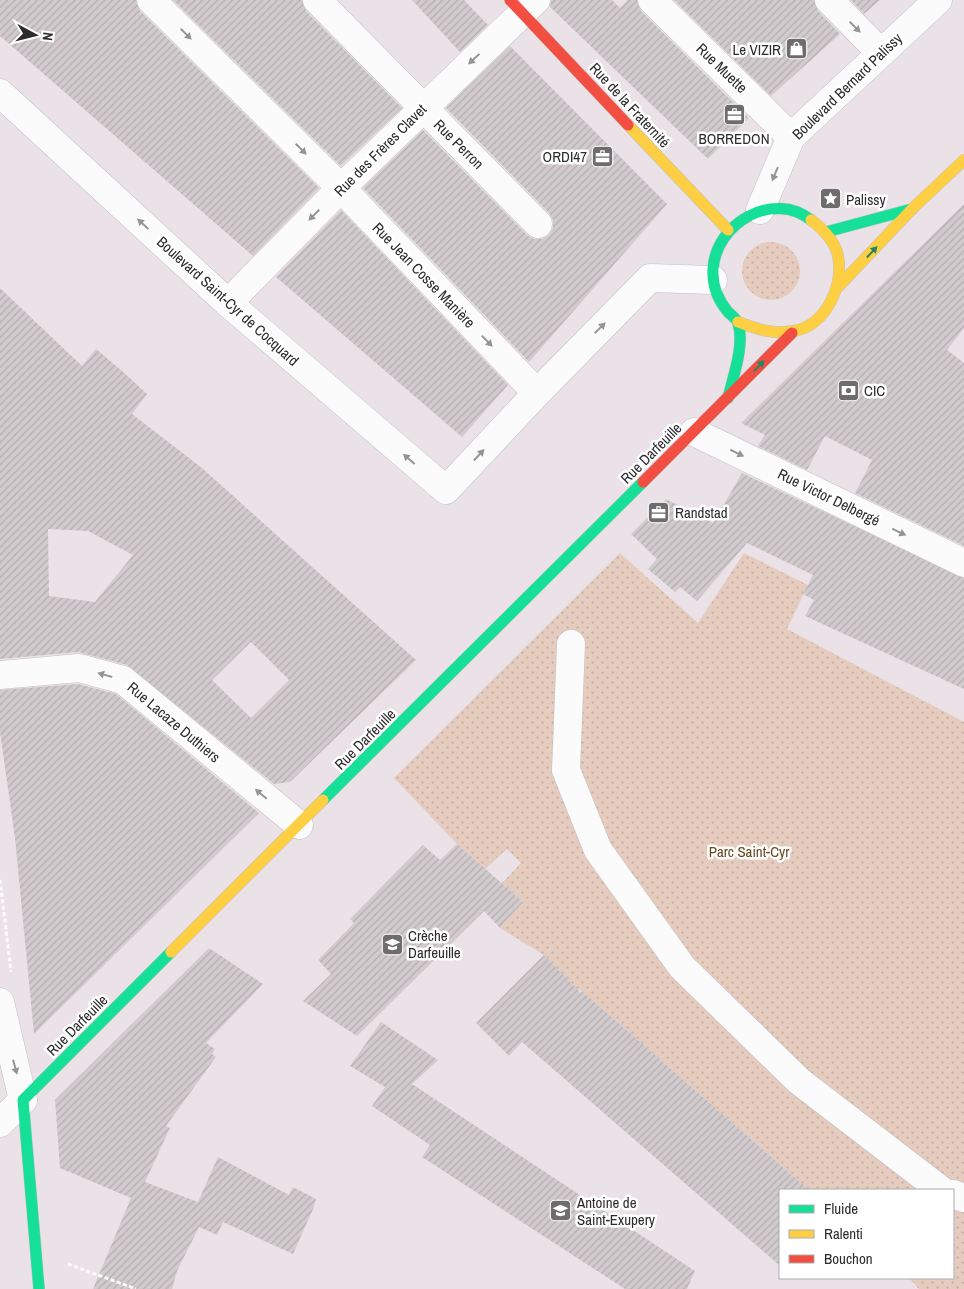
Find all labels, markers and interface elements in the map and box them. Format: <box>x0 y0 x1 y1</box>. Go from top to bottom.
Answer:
north arrow <box>10 10 60 60</box>
one-way arrow <box>849 20 861 32</box>
street label: Boulevard Bernard Palissy <box>787 27 907 144</box>
one-way arrow <box>179 28 191 40</box>
text: N <box>38 31 57 42</box>
shop icon: Le VIZIR <box>785 37 809 61</box>
street label: Rue Muette <box>692 38 752 98</box>
place label: Le VIZIR <box>732 39 781 60</box>
one-way arrow <box>468 53 480 65</box>
street label: Rue de la Fraternité <box>585 58 675 152</box>
street label: Rue des Frères Clavet <box>329 99 431 201</box>
office icon: BORREDON <box>722 103 746 127</box>
street label: Rue Perron <box>429 114 489 174</box>
place label: BORREDON <box>698 128 770 149</box>
one-way arrow <box>295 142 307 154</box>
office icon: ORDI47 <box>591 144 615 168</box>
place label: ORDI47 <box>543 146 587 167</box>
one-way arrow <box>771 167 779 182</box>
place icon: Palissy <box>818 187 842 211</box>
place label: Palissy <box>846 189 886 210</box>
one-way arrow <box>308 209 320 221</box>
one-way arrow <box>137 218 149 230</box>
street label: Rue Jean Cosse Manière <box>368 218 480 333</box>
street label: Boulevard Saint-Cyr de Cocquard <box>152 231 304 371</box>
one-way arrow <box>866 246 878 258</box>
one-way arrow <box>594 323 606 335</box>
one-way arrow <box>481 334 493 346</box>
one-way arrow <box>753 360 765 372</box>
bank icon: CIC <box>836 378 860 402</box>
place label: CIC <box>864 380 885 401</box>
street label: Rue Darfeuille <box>616 418 686 488</box>
one-way arrow <box>473 449 485 461</box>
one-way arrow <box>730 449 744 457</box>
one-way arrow <box>402 453 415 464</box>
street label: Rue Victor Delbergé <box>774 463 884 531</box>
office icon: Randstad <box>647 500 671 524</box>
place label: Randstad <box>675 502 728 523</box>
one-way arrow <box>892 528 906 536</box>
one-way arrow <box>98 671 113 679</box>
street label: Rue Lacaze Duthiers <box>123 677 225 767</box>
street label: Rue Darfeuille <box>330 704 400 774</box>
one-way arrow <box>255 789 267 800</box>
park label: Parc Saint-Cyr <box>709 841 789 862</box>
place label: Crèche Darfeuille <box>408 925 461 963</box>
school or university icon: Crèche Darfeuille <box>380 932 404 956</box>
street label: Rue Darfeuille <box>42 990 112 1060</box>
one-way arrow <box>11 1059 19 1074</box>
legend <box>779 1189 954 1279</box>
place label: Antoine de Saint-Exupery <box>576 1192 656 1230</box>
text: Fluide <box>824 1198 858 1219</box>
school or university icon: Antoine de Saint-Exupery <box>549 1199 573 1223</box>
text: Ralenti <box>824 1223 863 1244</box>
text: Bouchon <box>824 1248 873 1269</box>

